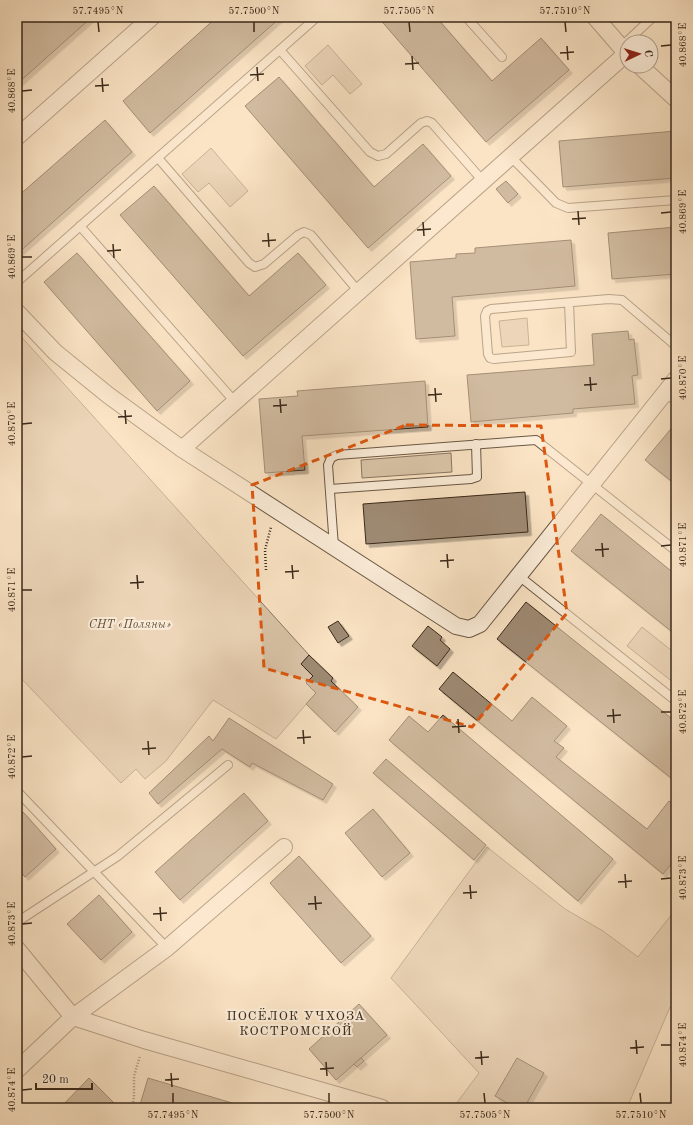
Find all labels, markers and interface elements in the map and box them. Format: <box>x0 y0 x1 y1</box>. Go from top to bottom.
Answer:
text: 57.7495°N <box>72 6 124 16</box>
text: 57.7500°N <box>228 6 280 16</box>
text: 57.7505°N <box>383 6 435 16</box>
text: 57.7510°N <box>539 6 591 16</box>
text: 40.868°E <box>678 23 688 67</box>
north arrow <box>619 34 659 74</box>
text: С <box>642 49 653 57</box>
text: 40.868°E <box>7 69 17 113</box>
text: 40.869°E <box>678 190 688 234</box>
text: 40.869°E <box>7 235 17 279</box>
text: 40.870°E <box>678 356 688 400</box>
text: 40.870°E <box>7 402 17 446</box>
text: 40.871°E <box>678 523 688 567</box>
text: 40.871°E <box>7 568 17 612</box>
park label: СНТ «Поляны» <box>89 619 171 631</box>
text: 40.872°E <box>678 690 688 734</box>
text: 40.872°E <box>7 735 17 779</box>
text: 40.873°E <box>678 856 688 900</box>
text: 40.873°E <box>7 902 17 946</box>
district label: ПОСЁЛОК УЧХОЗА КОСТРОМСКОЙ <box>227 1007 365 1038</box>
text: 40.874°E <box>678 1023 688 1067</box>
scale bar <box>36 1065 92 1091</box>
text: 40.874°E <box>7 1068 17 1112</box>
text: 20 m <box>42 1074 69 1086</box>
text: 57.7495°N <box>147 1110 199 1120</box>
text: 57.7500°N <box>303 1110 355 1120</box>
text: 57.7505°N <box>459 1110 511 1120</box>
text: 57.7510°N <box>615 1110 667 1120</box>

